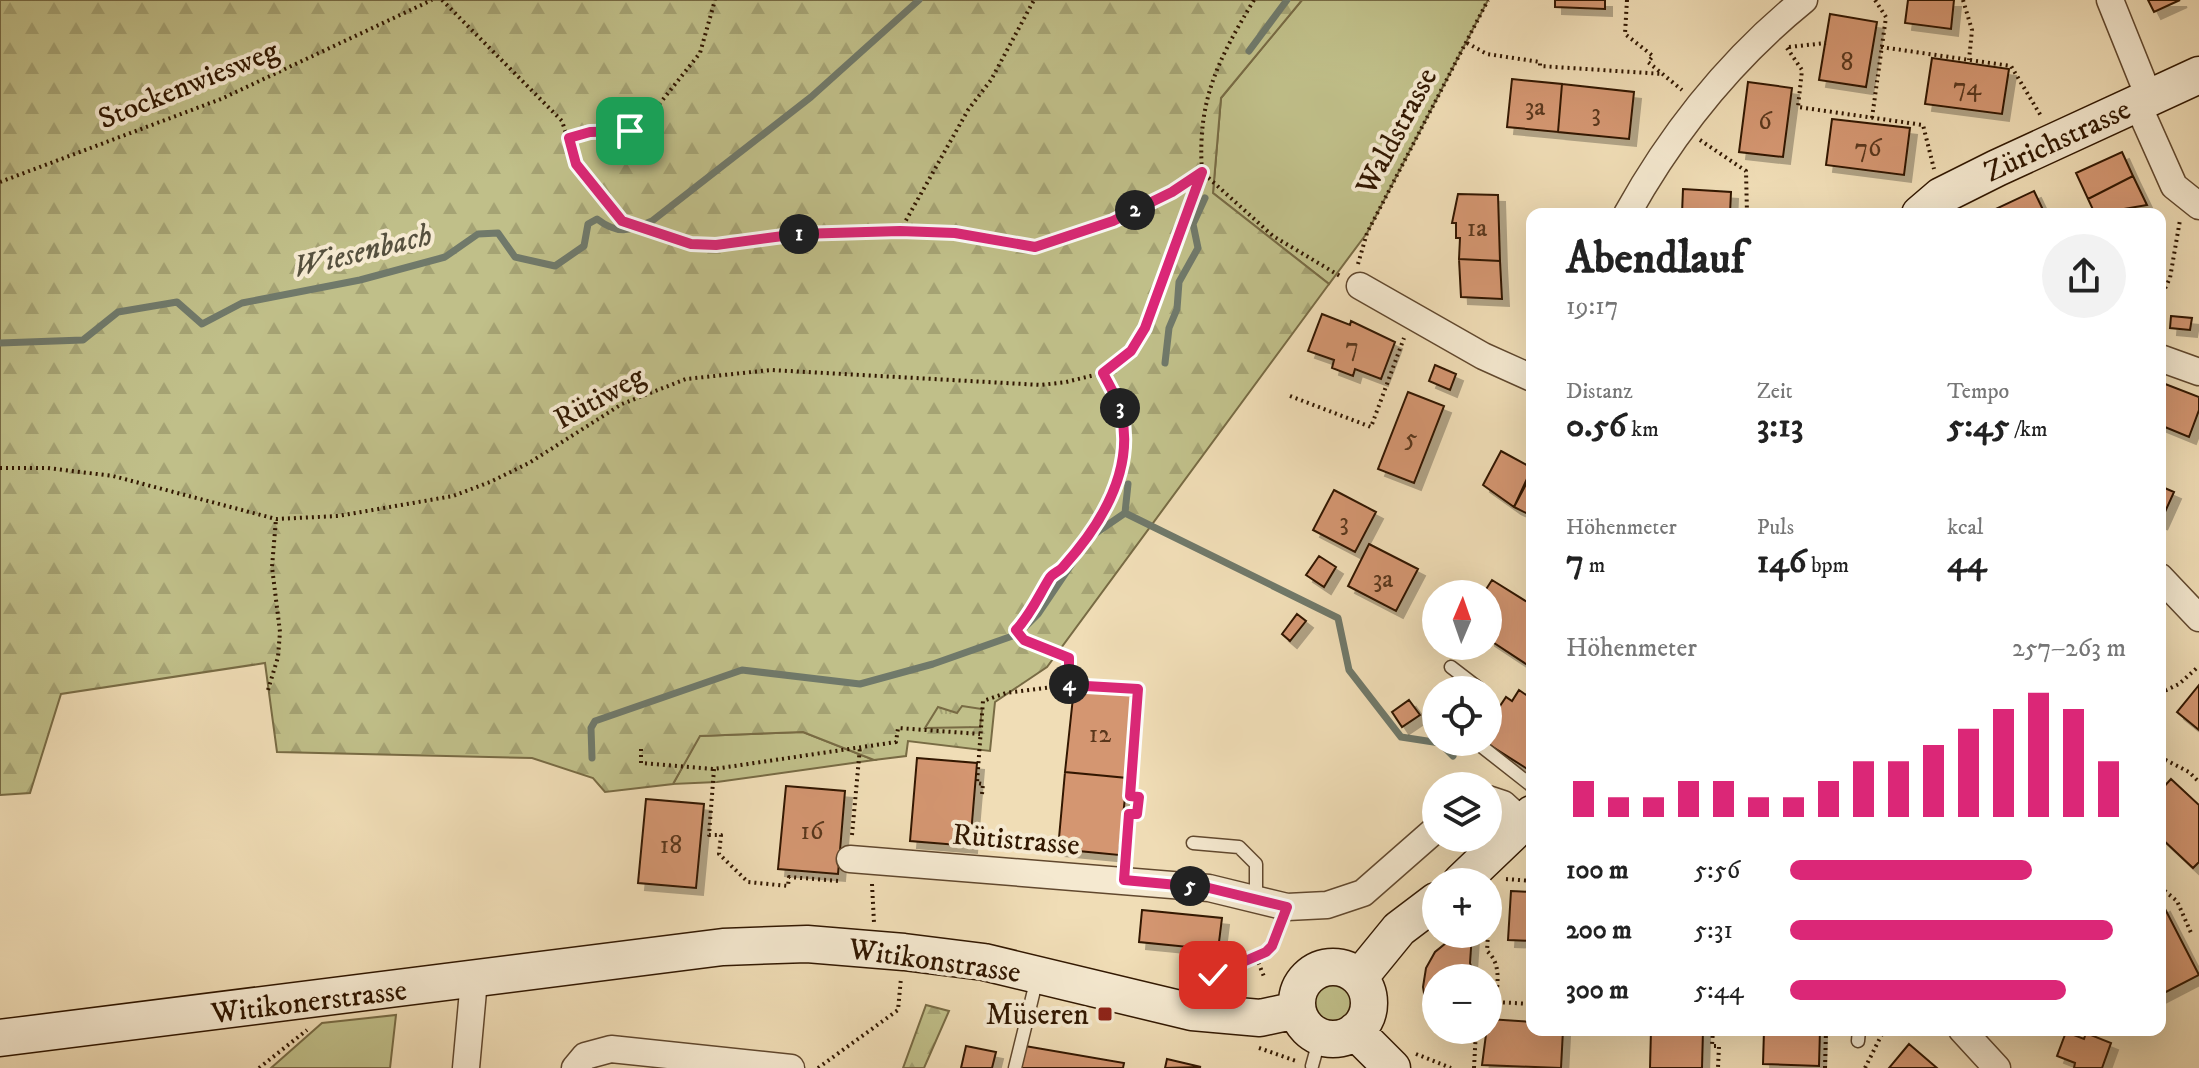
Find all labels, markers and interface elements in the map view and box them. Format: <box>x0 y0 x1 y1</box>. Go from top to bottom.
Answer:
street label: Stockenwiesweg <box>93 32 284 138</box>
house number: 8 <box>1840 46 1854 79</box>
street label: Waldstrasse <box>1348 62 1446 202</box>
house number: 74 <box>1953 71 1982 104</box>
house number: 3a <box>1525 91 1545 124</box>
street label: Zürichstrasse <box>1979 91 2137 191</box>
pin <box>596 97 664 165</box>
house number: 3 <box>1591 97 1601 130</box>
house number: 6 <box>1758 105 1773 138</box>
icon: arrive <box>608 109 652 153</box>
house number: 76 <box>1854 132 1883 165</box>
pin: 2 <box>1115 190 1155 230</box>
text: 2 <box>1130 196 1140 223</box>
house number: 1a <box>1467 212 1487 245</box>
pin: 1 <box>779 214 819 254</box>
water label: Wiesenbach <box>289 215 436 289</box>
text: 1 <box>795 220 803 247</box>
text: Abendlauf <box>1566 232 1745 287</box>
button: share <box>2042 234 2126 318</box>
text: 19:17 <box>1566 290 1618 323</box>
house number: 7 <box>1345 331 1359 364</box>
street label: Rütiweg <box>548 358 652 438</box>
text: Distanz <box>1566 378 1633 405</box>
text: Zeit <box>1757 378 1793 405</box>
text: Tempo <box>1947 378 2009 405</box>
pin: 3 <box>1100 388 1140 428</box>
text: 3 <box>1116 394 1124 421</box>
text: 0.56 <box>1566 405 1627 447</box>
text: 3:13 <box>1757 405 1803 447</box>
text: 5:45 <box>1947 405 2009 447</box>
text: km <box>1627 416 1659 443</box>
text: /km <box>2009 416 2048 443</box>
house number: 5 <box>1405 422 1418 455</box>
house number: 3 <box>1339 506 1349 539</box>
text: Höhenmeter <box>1566 514 1677 541</box>
text: Puls <box>1757 514 1794 541</box>
text: kcal <box>1947 514 1983 541</box>
text: 7 <box>1566 541 1584 583</box>
text: 146 <box>1757 541 1806 583</box>
text: 44 <box>1947 541 1986 583</box>
text: m <box>1584 552 1605 579</box>
text: bpm <box>1806 552 1849 579</box>
house number: 3a <box>1373 563 1393 596</box>
north arrow <box>1422 580 1502 660</box>
map controls <box>1422 580 1502 1044</box>
text: Höhenmeter <box>1566 632 1697 665</box>
text: 257–263 m <box>2012 632 2126 665</box>
pin: 4 <box>1049 664 1089 704</box>
text: 4 <box>1063 670 1075 697</box>
button: locate <box>1422 676 1502 756</box>
house number: 12 <box>1089 718 1111 751</box>
button: layers <box>1422 772 1502 852</box>
house number: 16 <box>801 815 825 848</box>
street label: Rütistrasse <box>951 816 1081 864</box>
house number: 18 <box>660 829 682 862</box>
text: 100 m <box>1566 854 1629 887</box>
text: 5:56 <box>1694 854 1740 887</box>
pin: 5 <box>1170 866 1210 906</box>
button: + <box>1422 868 1502 948</box>
text: 5 <box>1185 872 1195 899</box>
text: 200 m <box>1566 914 1632 947</box>
text: 5:31 <box>1694 914 1733 947</box>
street label: Witikonstrasse <box>845 931 1023 992</box>
pin <box>1179 941 1247 1009</box>
icon: check <box>1191 953 1235 997</box>
button: − <box>1422 964 1502 1044</box>
street label: Witikonerstrasse <box>208 972 409 1033</box>
text: 300 m <box>1566 974 1629 1007</box>
text: 5:44 <box>1694 974 1744 1007</box>
place label: Müseren <box>986 997 1089 1034</box>
marker: Müseren <box>1096 1005 1114 1023</box>

